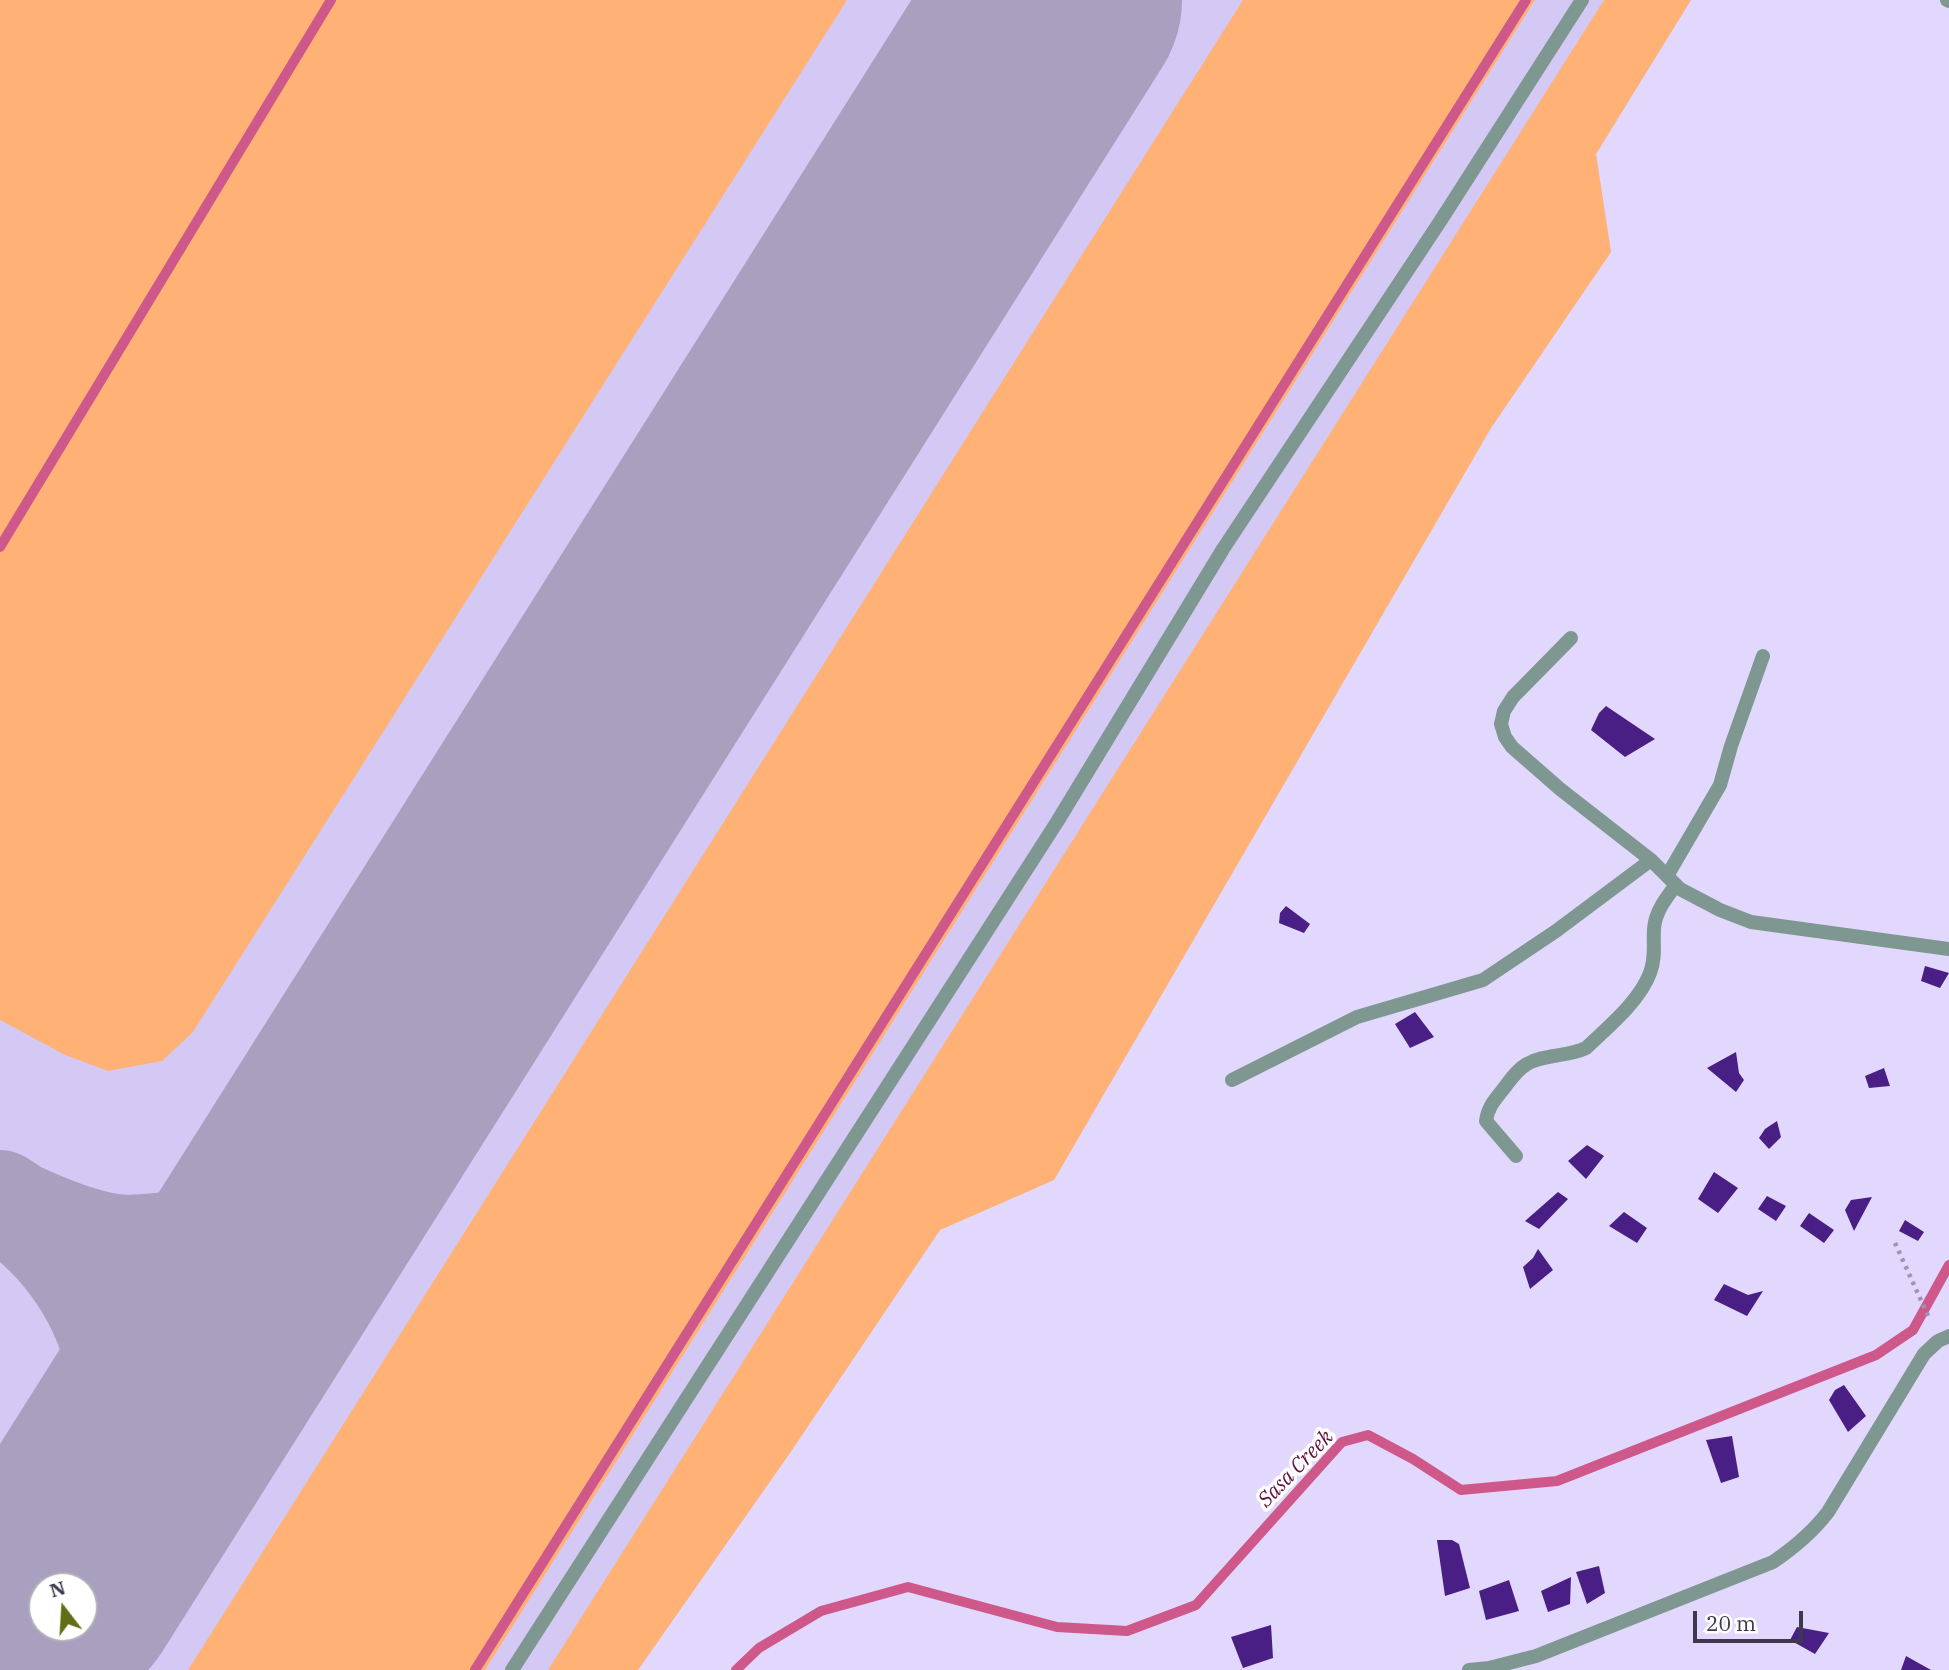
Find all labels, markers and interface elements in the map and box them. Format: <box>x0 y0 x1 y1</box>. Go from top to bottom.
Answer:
water label: Sasa Creek <box>1253 1425 1339 1513</box>
north arrow <box>28 1572 98 1642</box>
text: N <box>47 1575 68 1603</box>
scale bar <box>1697 1596 1807 1640</box>
text: 20 m <box>1706 1609 1756 1637</box>

